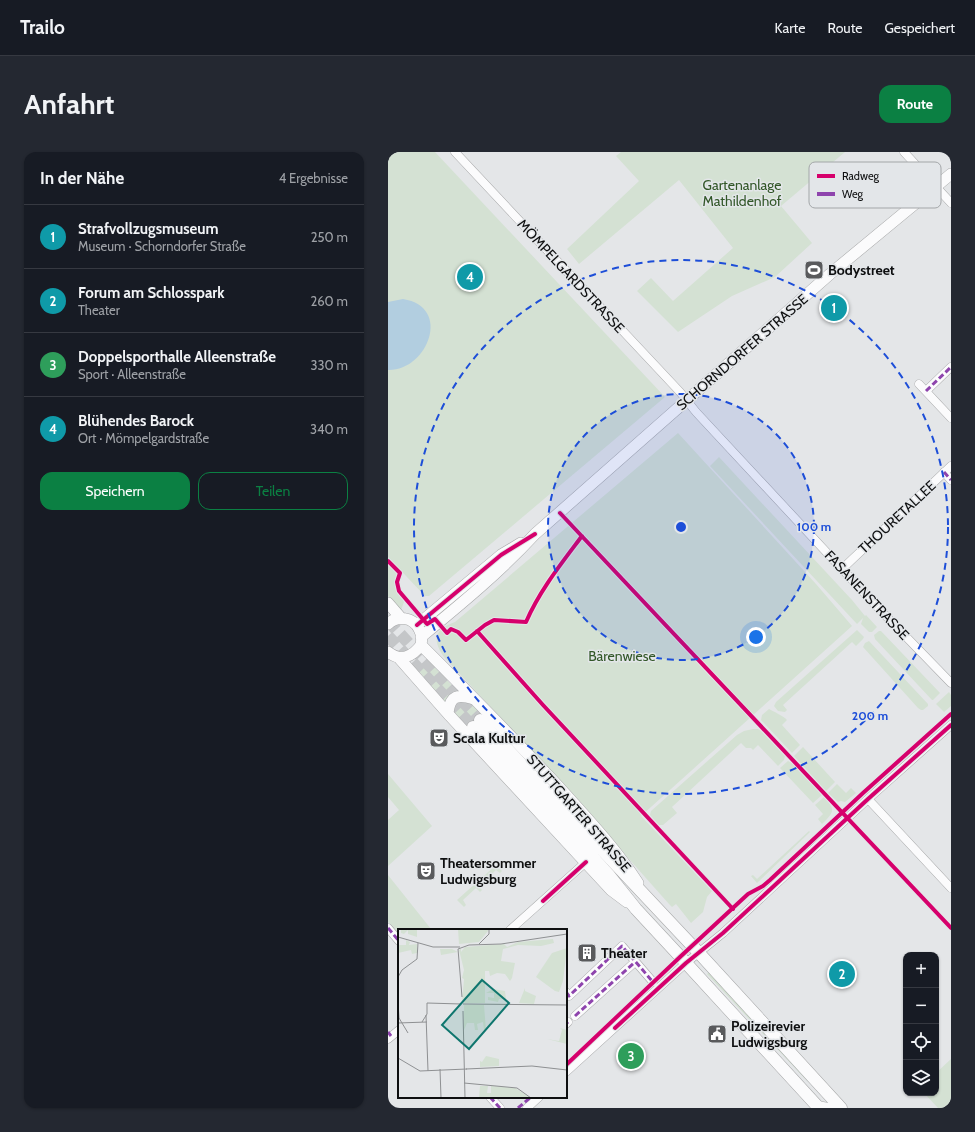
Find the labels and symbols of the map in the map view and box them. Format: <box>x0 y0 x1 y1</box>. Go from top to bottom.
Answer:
legend <box>809 162 941 208</box>
text: Radweg <box>842 169 880 183</box>
park label: Gartenanlage Mathildenhof <box>703 176 782 210</box>
text: Weg <box>842 187 864 201</box>
street label: MÖMPELGARDSTRASSE <box>514 215 629 337</box>
sports icon: Bodystreet <box>803 259 825 281</box>
place label: Bodystreet <box>828 261 895 279</box>
pin: 4 <box>457 262 483 292</box>
street label: SCHORNDORFER STRASSE <box>672 290 812 414</box>
pin: 1 <box>821 293 847 323</box>
street label: THOURETALLEE <box>855 476 940 557</box>
text: 100 m <box>797 519 831 534</box>
centre of rings <box>674 520 688 534</box>
street label: FASANENSTRASSE <box>821 546 913 644</box>
your location <box>746 627 766 647</box>
park label: Bärenwiese <box>588 647 656 665</box>
text: 200 m <box>852 708 888 723</box>
theatre icon: Scala Kultur <box>428 727 450 749</box>
place label: Scala Kultur <box>453 729 525 747</box>
street label: STUTTGARTER STRASSE <box>523 750 635 876</box>
place label: Theatersommer Ludwigsburg <box>440 854 537 888</box>
theatre icon: Theatersommer Ludwigsburg <box>415 860 437 882</box>
inset map <box>398 929 567 1098</box>
building icon: Theater <box>576 942 598 964</box>
place label: Theater <box>601 944 647 962</box>
pin: 2 <box>829 959 855 989</box>
place label: Polizeirevier Ludwigsburg <box>731 1017 807 1051</box>
public building icon: Polizeirevier Ludwigsburg <box>706 1023 728 1045</box>
pin: 3 <box>618 1041 644 1071</box>

